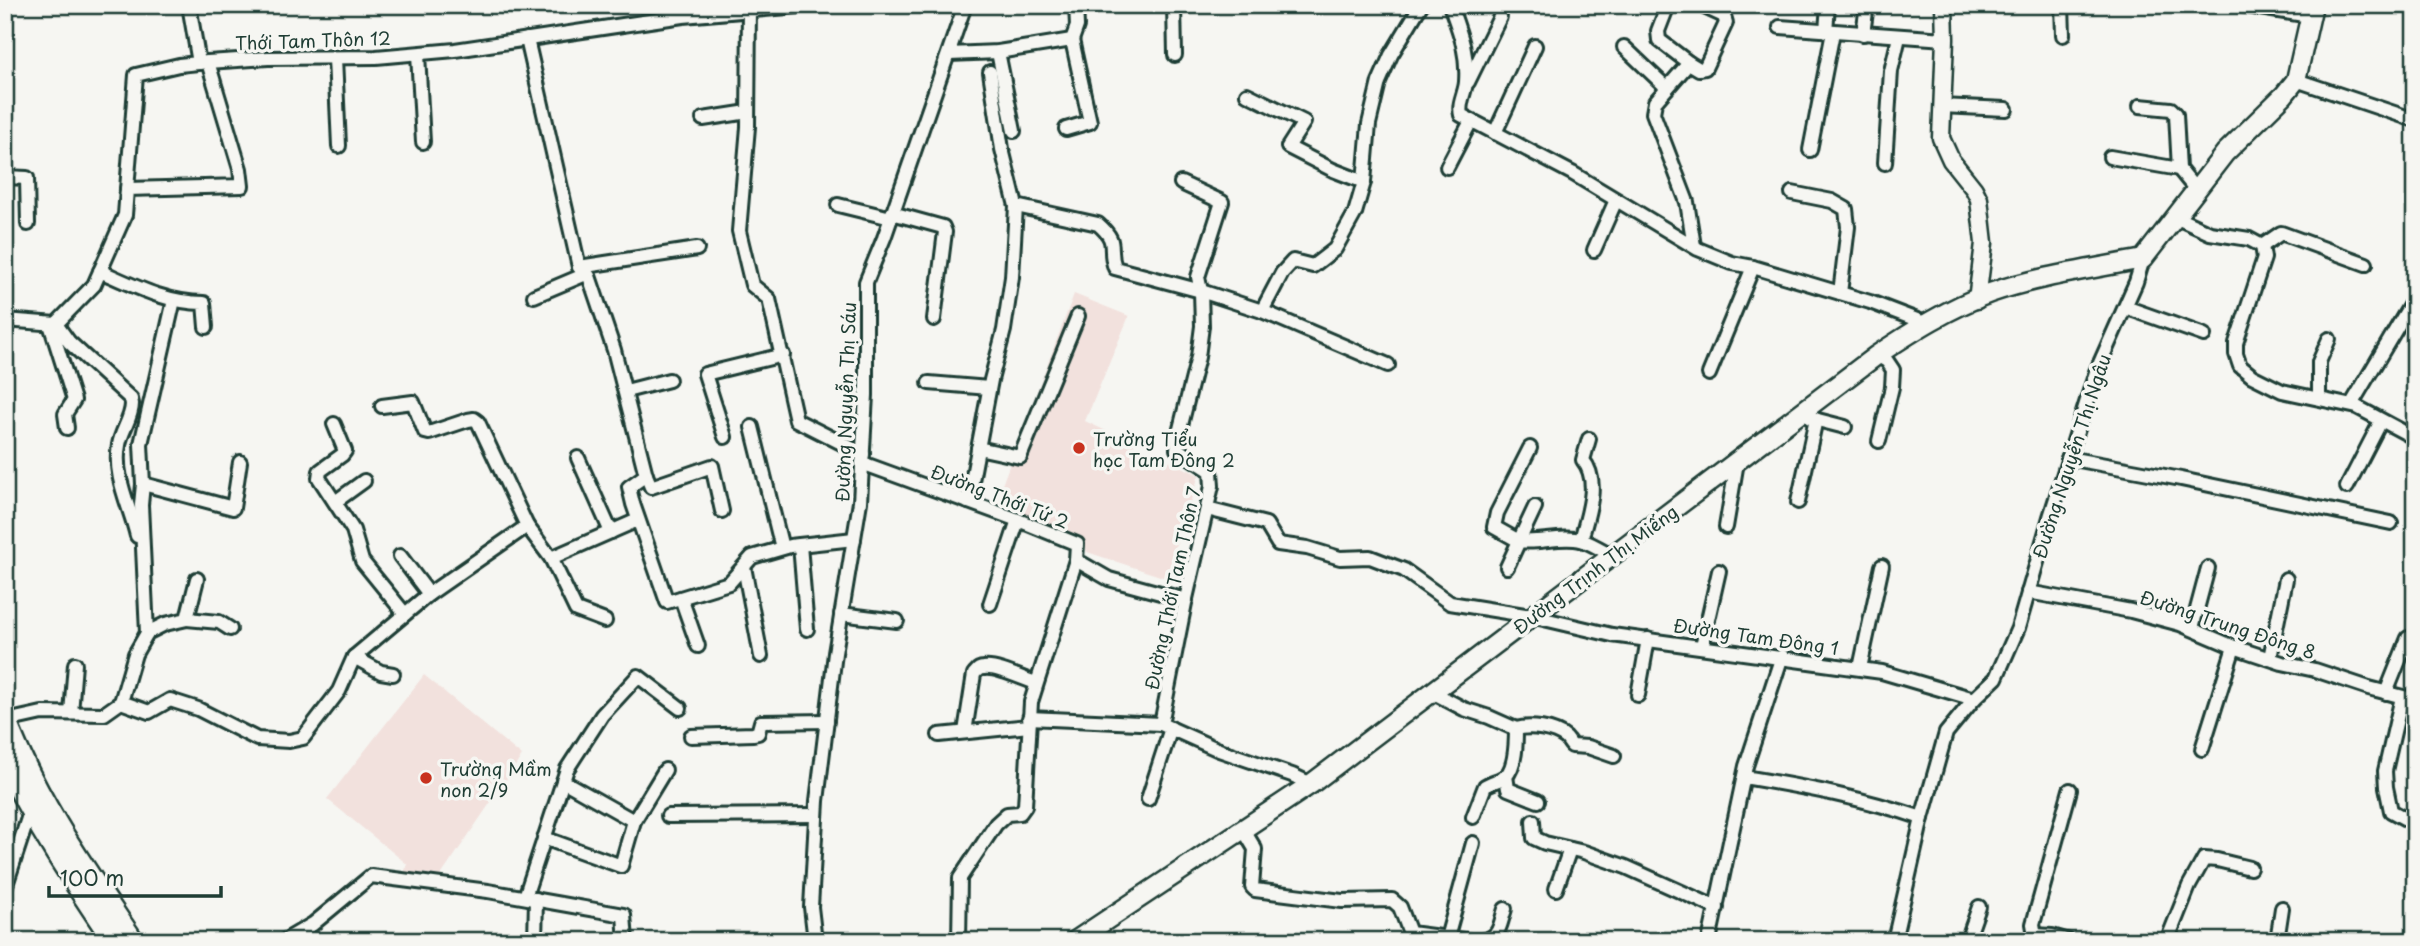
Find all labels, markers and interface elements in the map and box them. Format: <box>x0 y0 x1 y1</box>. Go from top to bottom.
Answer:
street label: Thới Tam Thôn 12 <box>235 24 391 56</box>
street label: Đường Nguyễn Thị Sáu <box>828 301 862 503</box>
street label: Đường Nguyễn Thị Ngâu <box>2025 350 2117 562</box>
place label: Trường Tiểu học Tam Đông 2 <box>1093 425 1235 473</box>
marker: Trường Tiểu học Tam Đông 2 <box>1071 440 1087 456</box>
street label: Đường Thới Tứ 2 <box>927 457 1073 535</box>
street label: Đường Thới Tam Thôn 7 <box>1137 484 1207 692</box>
street label: Đường Trịnh Thị Miếng <box>1507 498 1683 640</box>
street label: Đường Trung Đông 8 <box>2137 583 2319 665</box>
street label: Đường Tam Đông 1 <box>1672 611 1840 661</box>
place label: Trường Mầm non 2/9 <box>440 755 552 803</box>
marker: Trường Mầm non 2/9 <box>418 770 434 786</box>
scale bar <box>49 855 220 899</box>
text: 100 m <box>60 861 124 893</box>

